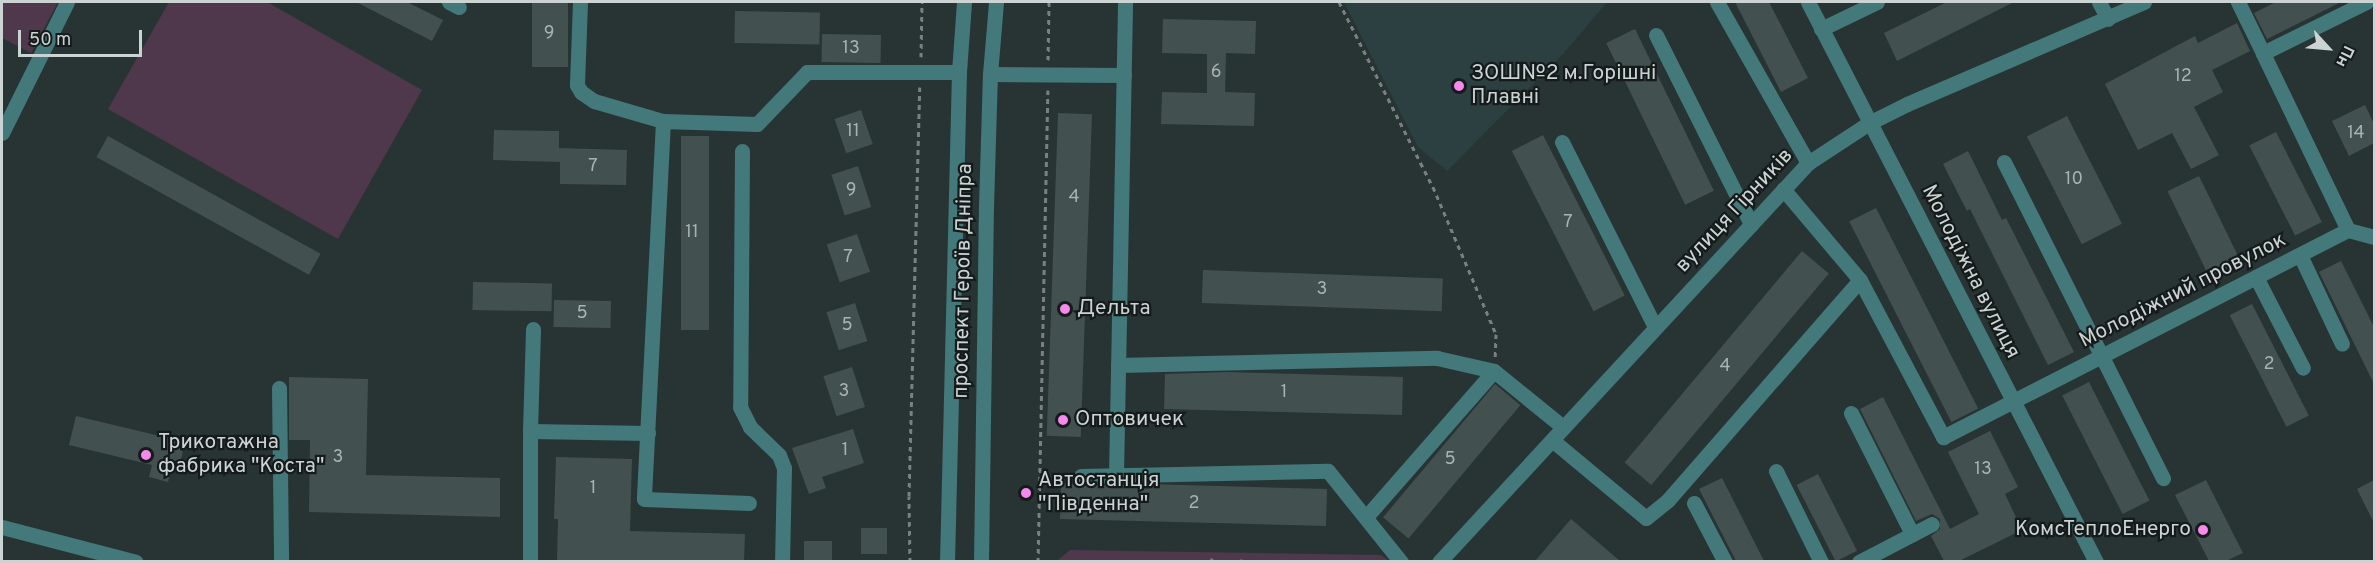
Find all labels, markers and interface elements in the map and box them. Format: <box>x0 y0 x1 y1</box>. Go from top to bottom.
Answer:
scale bar <box>21 18 146 56</box>
north arrow <box>2298 18 2358 78</box>
house number: 9 <box>544 23 554 45</box>
text: 50 m <box>29 29 71 52</box>
house number: 13 <box>842 38 860 60</box>
text: Пн <box>2330 42 2358 70</box>
place label: ЗОШ№2 м.Горішні Плавні <box>1471 61 1657 111</box>
house number: 6 <box>1211 62 1221 84</box>
house number: 12 <box>2174 66 2192 88</box>
marker: ЗОШ№2 м.Горішні Плавні <box>1452 79 1466 93</box>
house number: 11 <box>846 121 860 143</box>
house number: 14 <box>2347 123 2365 145</box>
street label: вулиця Гірників <box>1671 144 1799 278</box>
house number: 7 <box>588 156 598 178</box>
street label: проспект Героїв Дніпра <box>949 163 979 399</box>
house number: 10 <box>2065 169 2083 191</box>
house number: 9 <box>846 180 856 202</box>
street label: Молодіжна вулиця <box>1915 181 2025 363</box>
house number: 4 <box>1068 187 1080 209</box>
house number: 7 <box>1563 212 1573 234</box>
house number: 11 <box>685 222 699 244</box>
street label: Молодіжний провулок <box>2076 228 2290 354</box>
house number: 7 <box>843 247 853 269</box>
house number: 3 <box>1317 279 1327 301</box>
place label: Дельта <box>1077 296 1150 322</box>
marker: Дельта <box>1058 302 1072 316</box>
house number: 5 <box>576 303 588 325</box>
house number: 5 <box>841 315 853 337</box>
house number: 2 <box>2263 354 2275 376</box>
house number: 4 <box>1719 356 1731 378</box>
house number: 3 <box>839 381 849 403</box>
house number: 1 <box>1281 382 1287 404</box>
place label: Оптовичек <box>1075 407 1184 433</box>
marker: Оптовичек <box>1056 413 1070 427</box>
place label: Трикотажна фабрика "Коста" <box>158 430 324 480</box>
house number: 1 <box>842 440 848 462</box>
house number: 3 <box>333 447 343 469</box>
marker: Трикотажна фабрика "Коста" <box>139 448 153 462</box>
house number: 5 <box>1444 449 1456 471</box>
house number: 13 <box>1974 459 1992 481</box>
place label: Автостанція "Південна" <box>1038 468 1159 518</box>
house number: 1 <box>590 478 596 500</box>
marker: Автостанція "Південна" <box>1019 486 1033 500</box>
house number: 2 <box>1188 493 1200 515</box>
place label: КомсТеплоЕнерго <box>2015 517 2191 543</box>
marker: КомсТеплоЕнерго <box>2196 523 2210 537</box>

